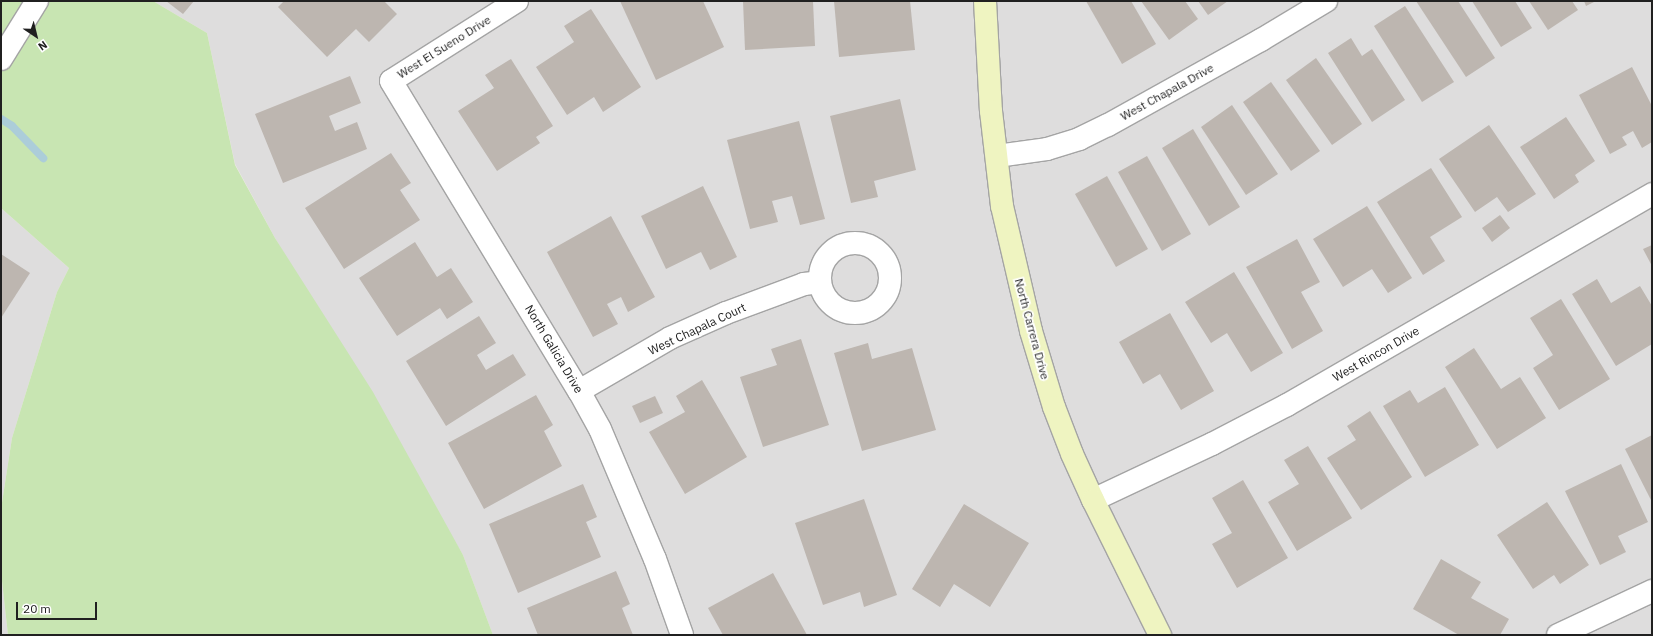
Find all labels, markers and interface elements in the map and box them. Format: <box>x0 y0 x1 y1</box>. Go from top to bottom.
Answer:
street label: West El Sueno Drive <box>395 12 493 82</box>
north arrow <box>16 16 56 56</box>
text: N <box>36 38 50 54</box>
street label: West Chapala Drive <box>1118 60 1216 124</box>
street label: North Carrera Drive <box>1012 277 1052 381</box>
street label: West Chapala Court <box>646 300 748 358</box>
street label: North Galicia Drive <box>522 302 586 396</box>
street label: West Rincon Drive <box>1330 323 1422 385</box>
scale bar <box>18 594 99 620</box>
text: 20 m <box>23 601 51 616</box>

